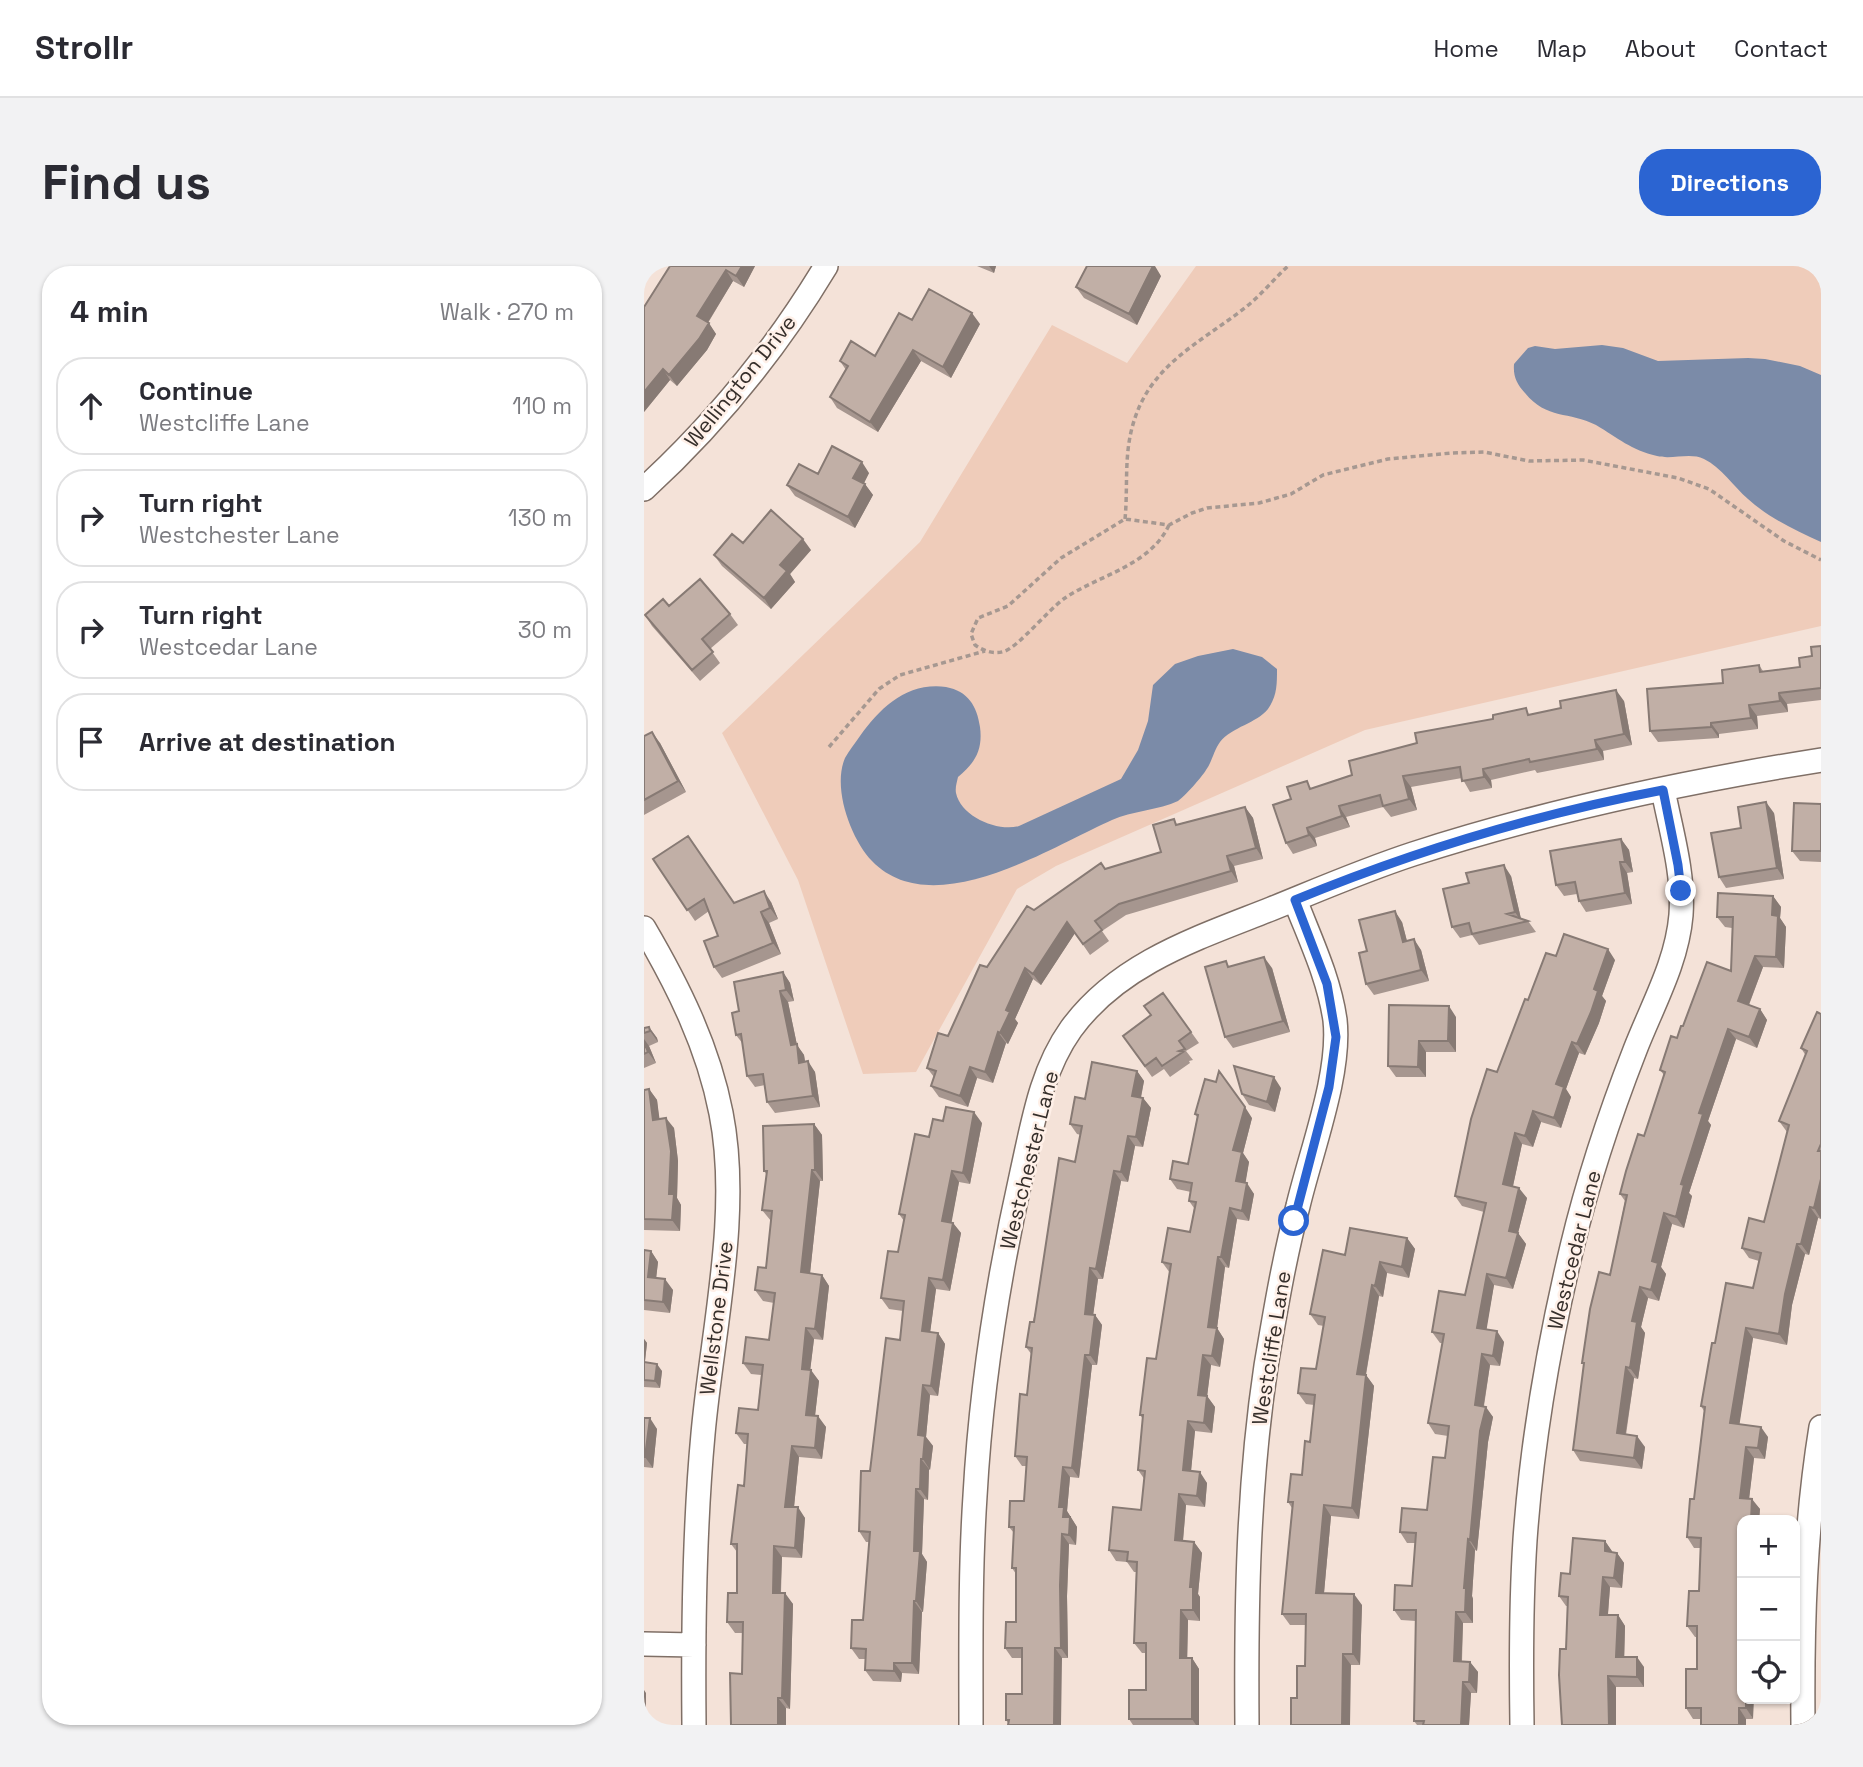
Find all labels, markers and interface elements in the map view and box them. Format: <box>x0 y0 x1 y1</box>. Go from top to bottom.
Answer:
text: Strollr <box>35 27 133 69</box>
text: Home <box>1433 33 1499 64</box>
text: Map <box>1537 33 1587 64</box>
text: About <box>1625 33 1696 64</box>
text: Contact <box>1734 33 1828 64</box>
button: Directions <box>1639 149 1821 216</box>
text: Find us <box>42 151 211 213</box>
text: 4 min <box>70 292 149 331</box>
text: Walk · 270 m <box>440 297 574 327</box>
street label: Wellington Drive <box>678 309 802 453</box>
text: Continue <box>139 374 253 408</box>
icon: ahead <box>72 387 110 425</box>
text: 110 m <box>512 391 572 421</box>
text: Westcliffe Lane <box>139 408 310 438</box>
text: Turn right <box>139 486 263 520</box>
icon: right <box>72 499 110 537</box>
text: 130 m <box>508 503 572 533</box>
text: Westchester Lane <box>139 520 340 550</box>
text: Turn right <box>139 598 263 632</box>
icon: right <box>72 611 110 649</box>
text: 30 m <box>518 615 572 645</box>
text: Westcedar Lane <box>139 632 318 662</box>
icon: arrive <box>72 723 110 761</box>
text: Arrive at destination <box>139 725 396 759</box>
route end <box>1665 875 1696 906</box>
street label: Westchester Lane <box>994 1068 1064 1252</box>
street label: Westcedar Lane <box>1541 1167 1607 1333</box>
route start <box>1278 1205 1309 1236</box>
street label: Wellstone Drive <box>693 1239 739 1397</box>
street label: Westcliffe Lane <box>1245 1269 1297 1427</box>
map controls <box>1737 1515 1800 1704</box>
button: + <box>1737 1515 1800 1578</box>
button: − <box>1737 1578 1800 1641</box>
button: locate <box>1737 1641 1800 1704</box>

